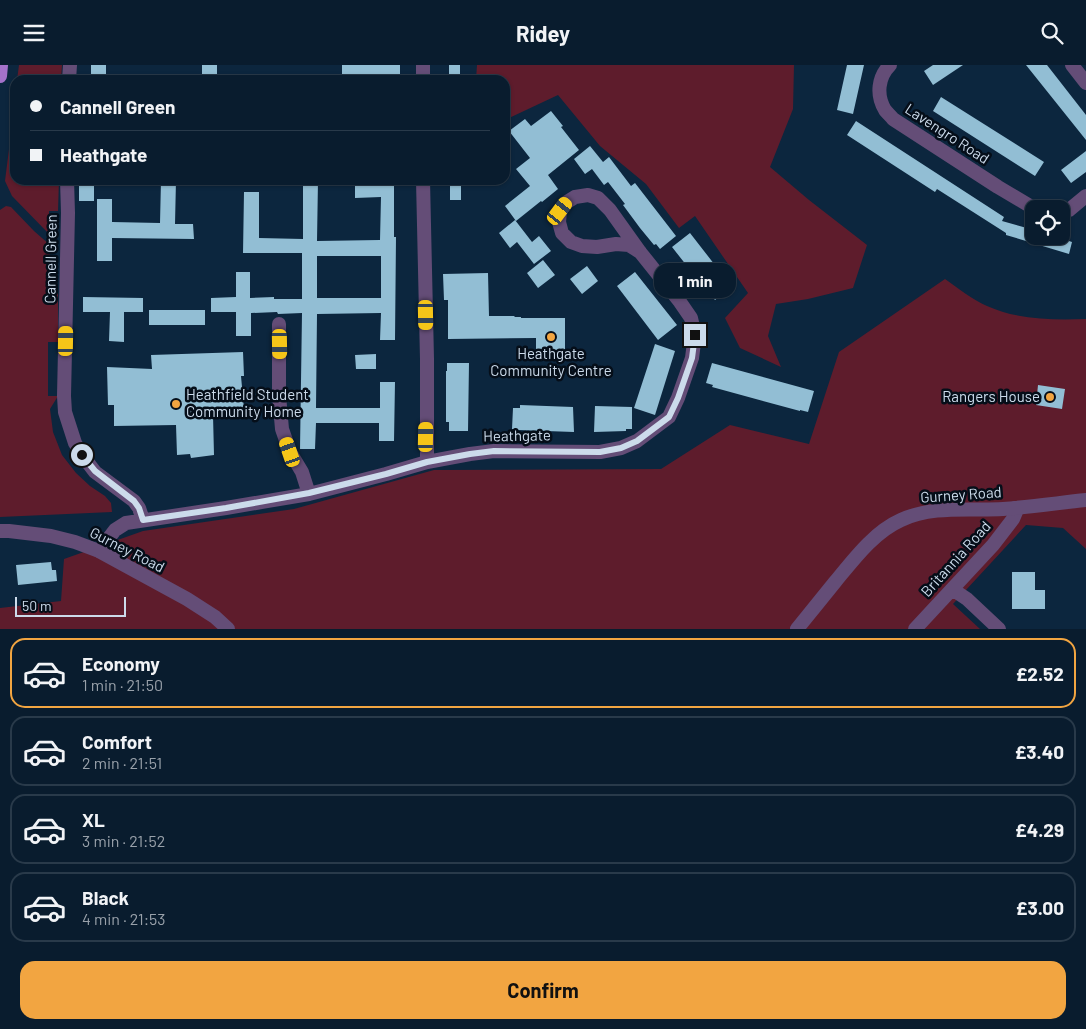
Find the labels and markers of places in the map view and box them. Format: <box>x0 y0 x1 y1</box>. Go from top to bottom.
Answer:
marker: Heathgate Community Centre <box>545 331 557 343</box>
place label: Heathgate Community Centre <box>490 344 612 379</box>
place label: Heathfield Student Community Home <box>186 385 309 420</box>
place label: Rangers House <box>942 387 1040 405</box>
marker: Rangers House <box>1044 391 1056 403</box>
marker: Heathfield Student Community Home <box>170 398 182 410</box>

